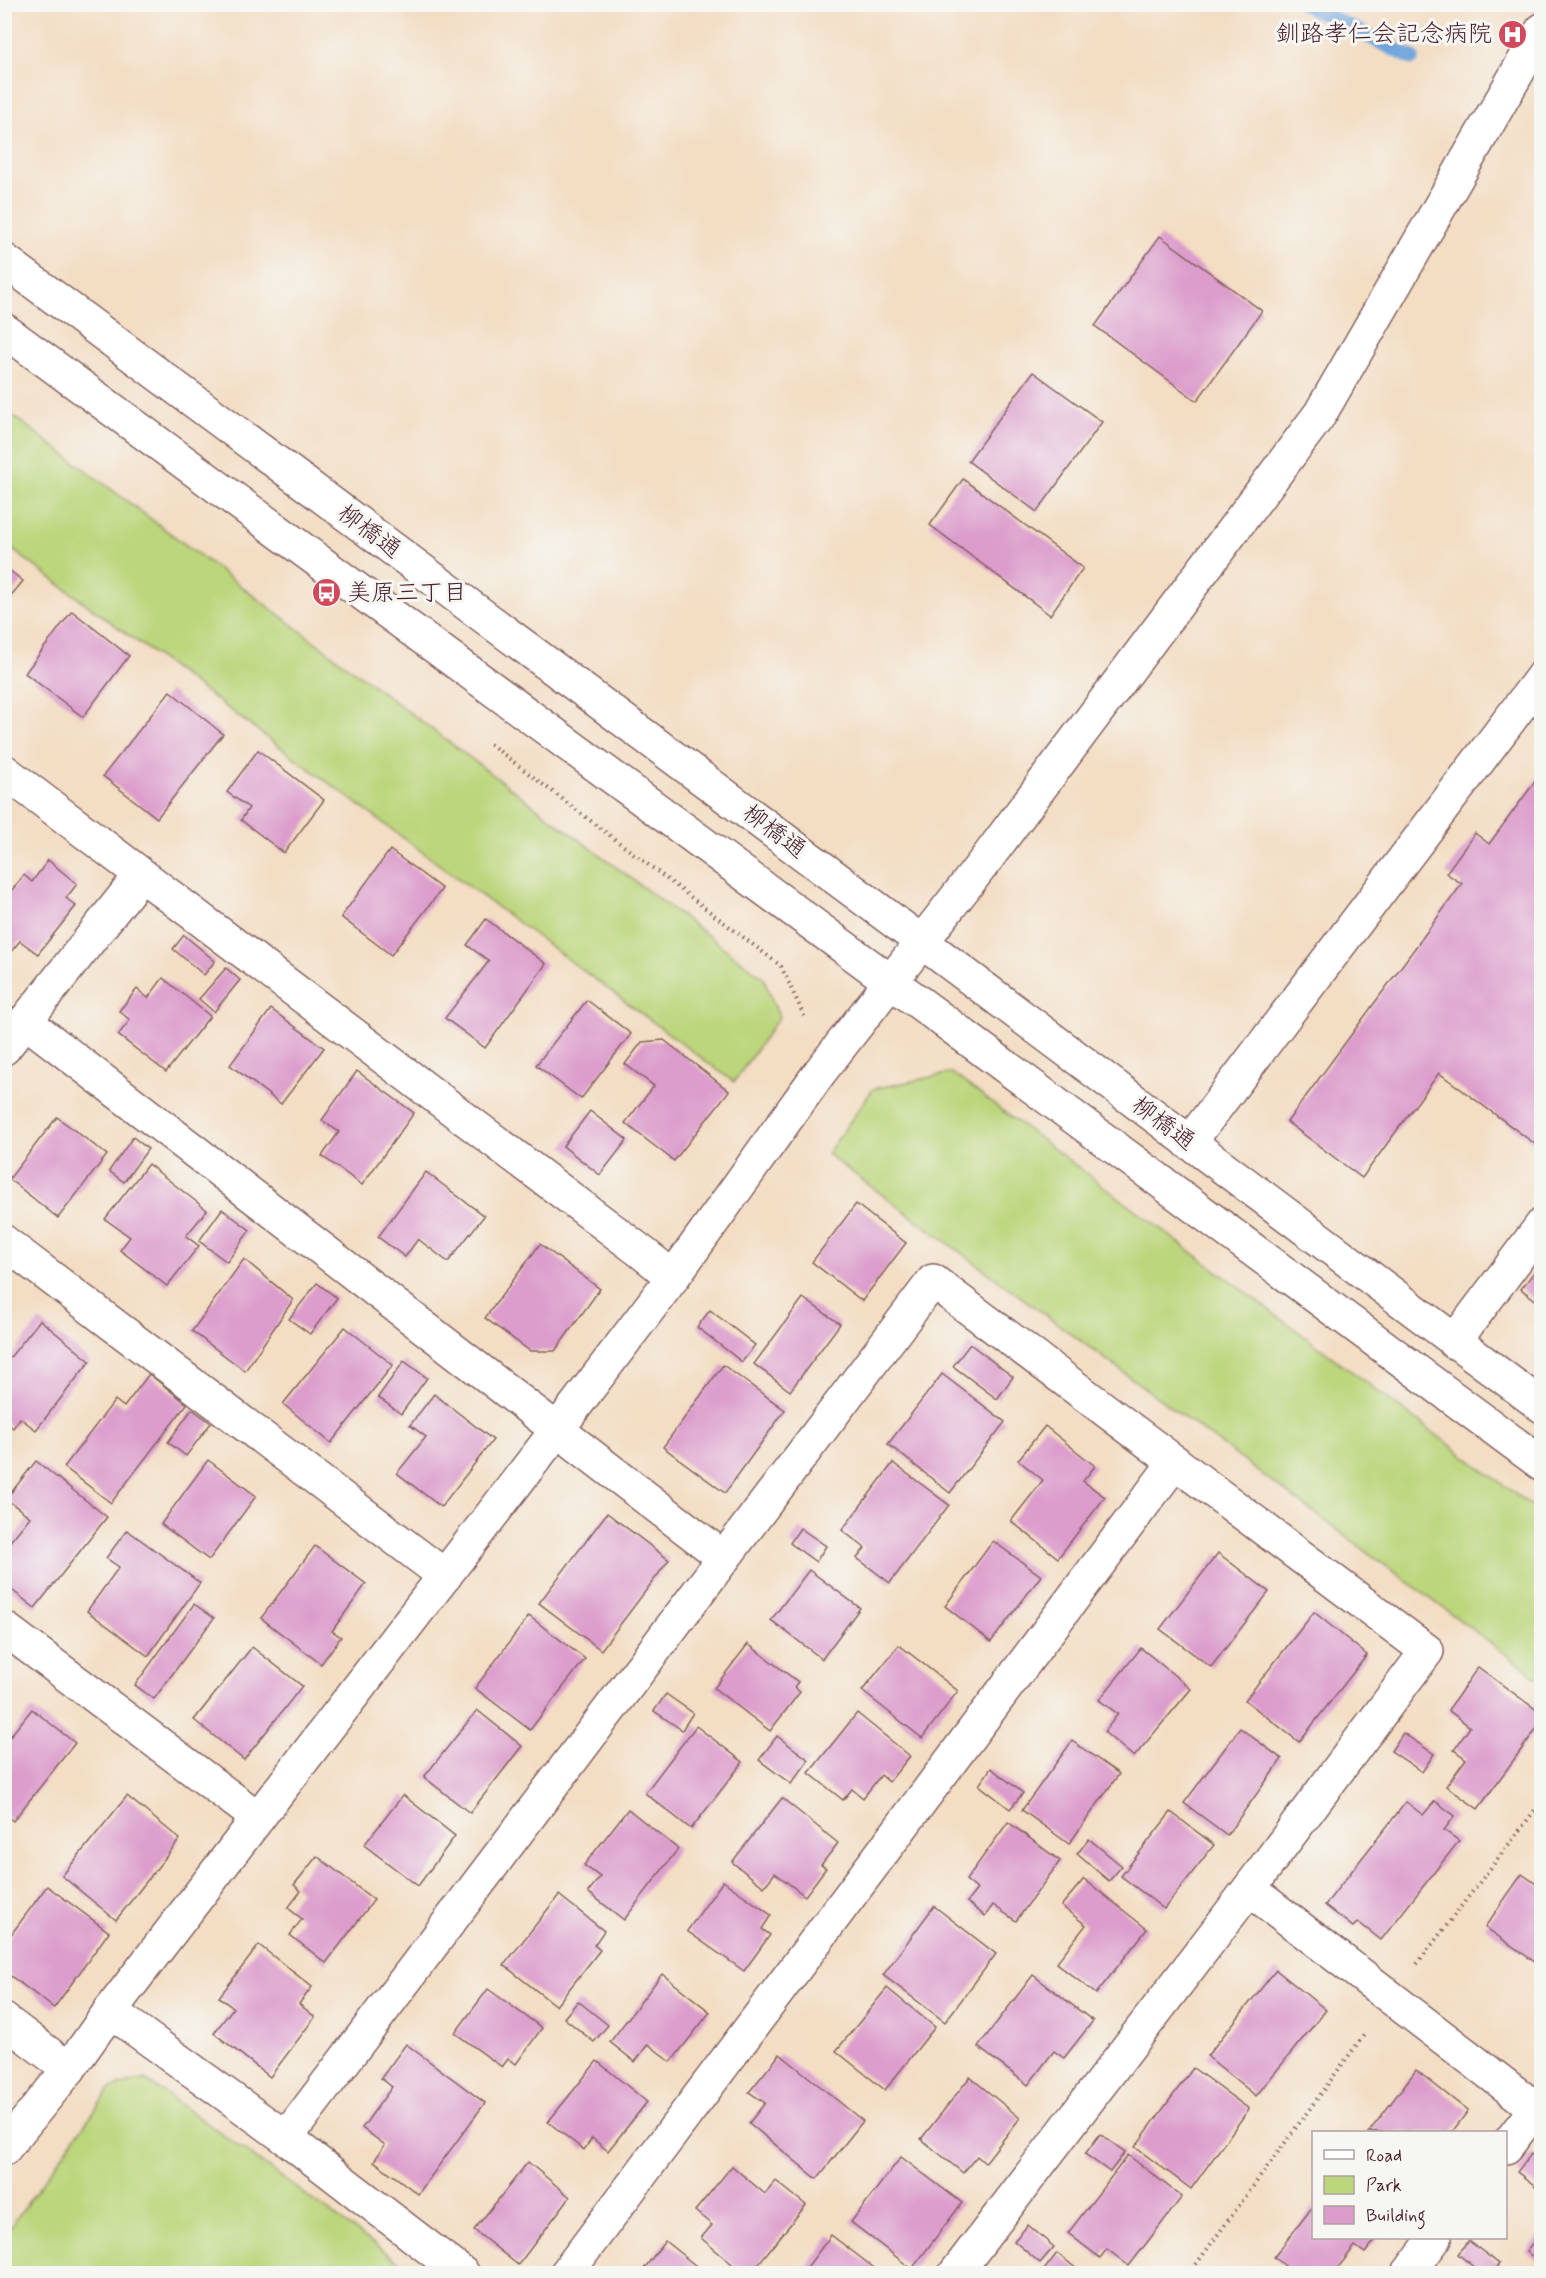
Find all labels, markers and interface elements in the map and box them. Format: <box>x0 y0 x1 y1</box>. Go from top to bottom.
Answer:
hospital icon: 釧路孝仁会記念病院 <box>1497 18 1529 50</box>
place label: 釧路孝仁会記念病院 <box>1276 19 1492 50</box>
street label: 柳橋通 <box>331 498 407 566</box>
bus stop icon: 美原三丁目 <box>310 577 342 609</box>
place label: 美原三丁目 <box>347 578 467 609</box>
street label: 柳橋通 <box>736 798 812 866</box>
street label: 柳橋通 <box>1125 1090 1201 1158</box>
legend <box>1312 2131 1507 2239</box>
text: Road <box>1366 2144 1402 2168</box>
text: Park <box>1366 2174 1402 2198</box>
text: Building <box>1366 2204 1426 2230</box>

